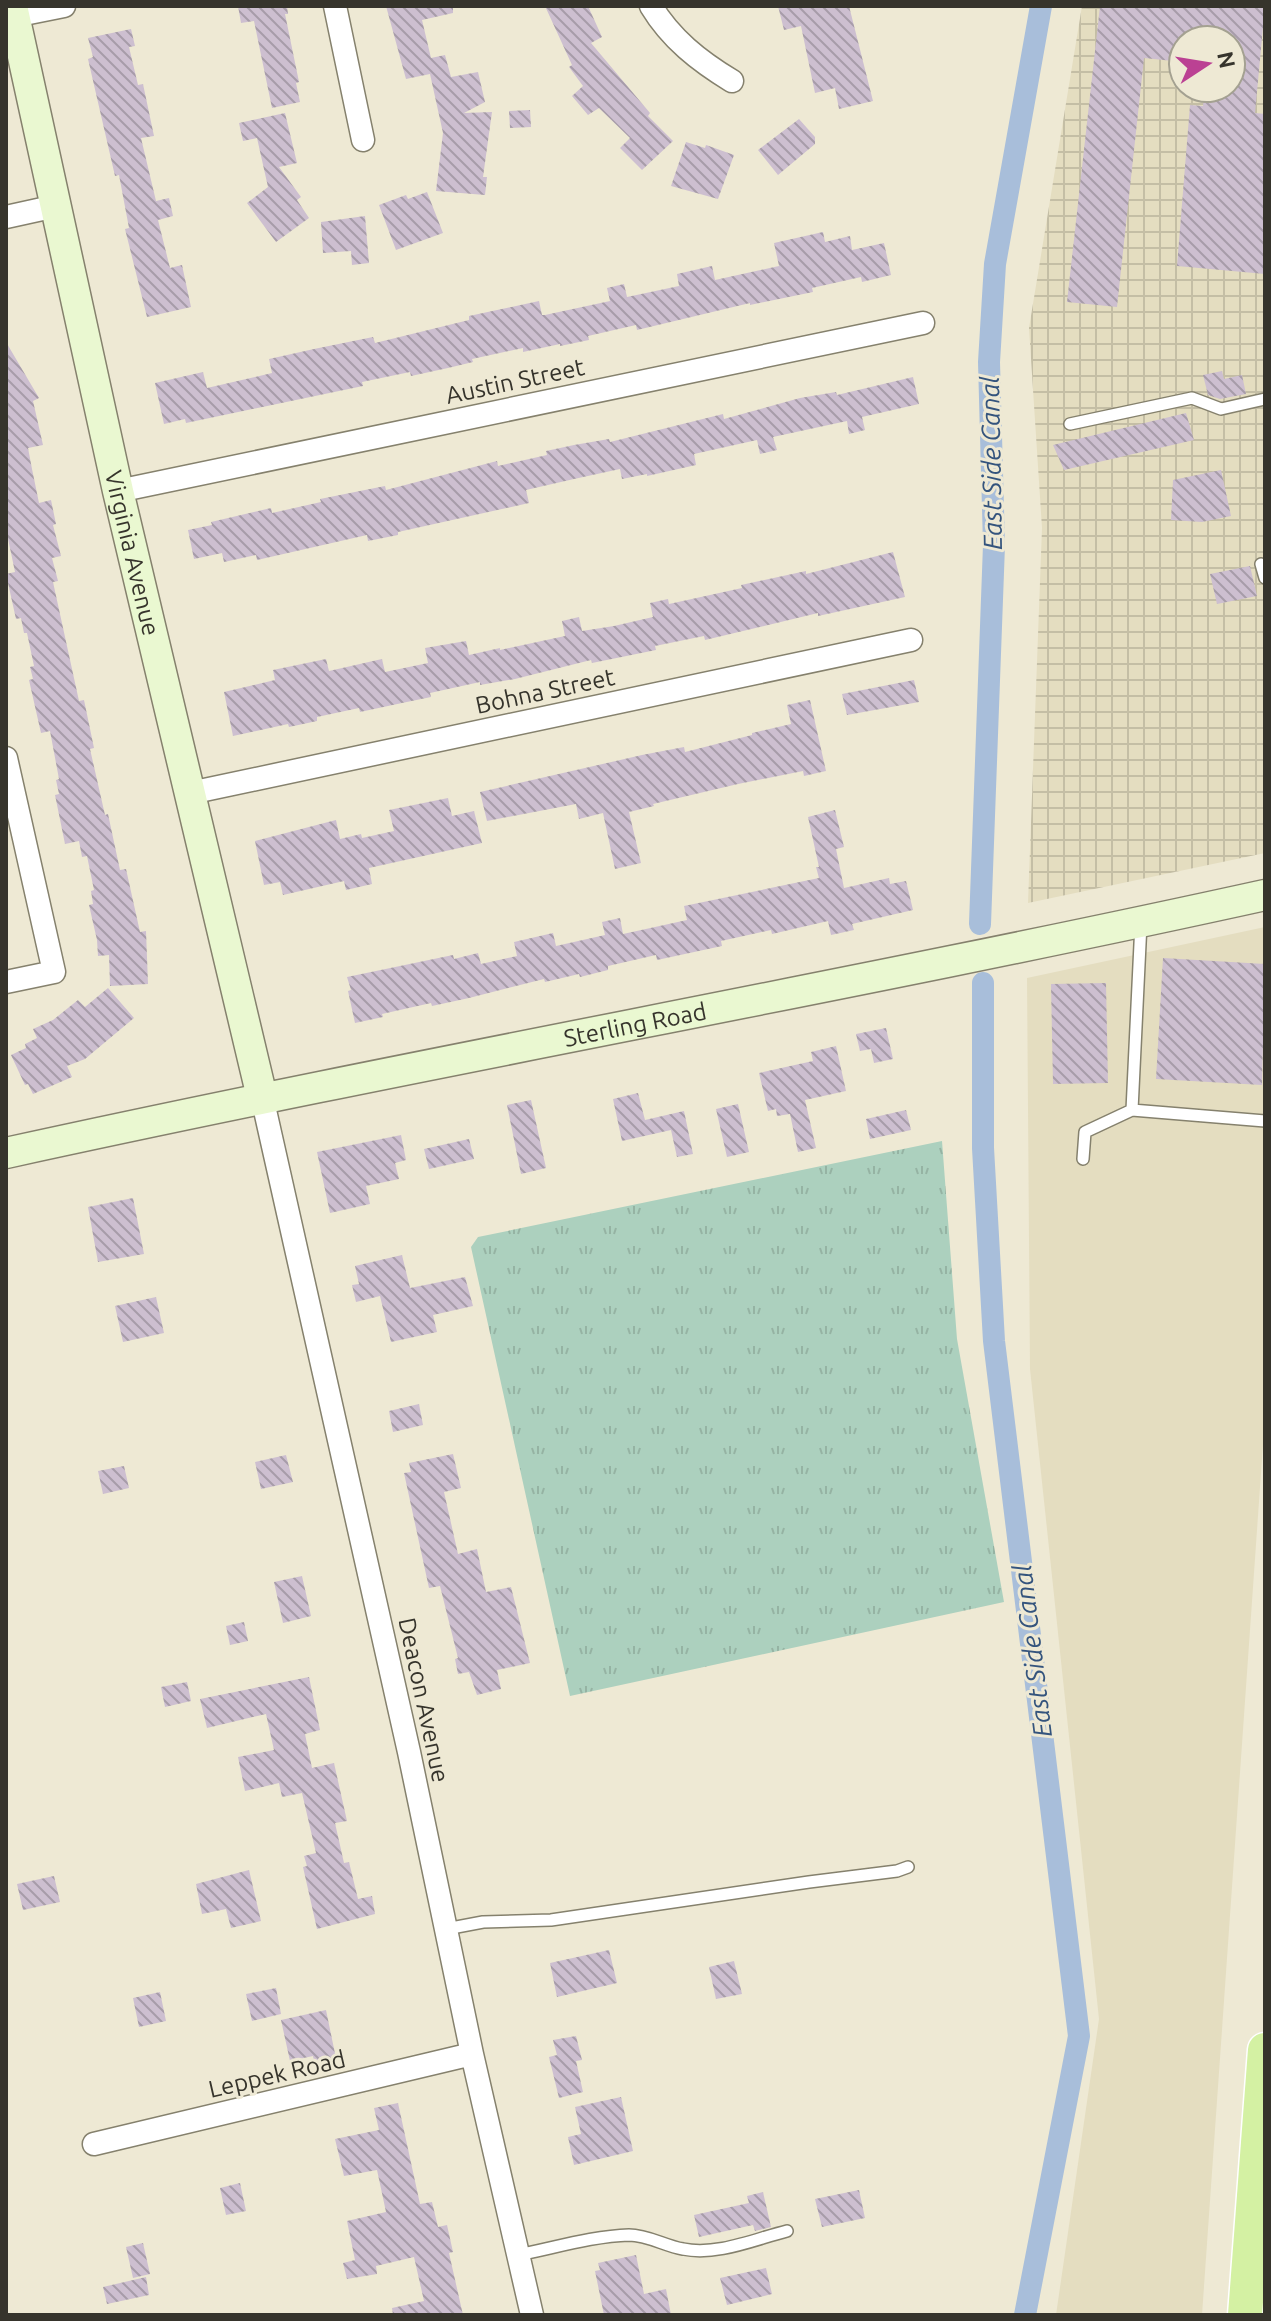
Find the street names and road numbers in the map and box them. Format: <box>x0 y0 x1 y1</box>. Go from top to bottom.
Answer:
street label: Austin Street <box>443 353 587 409</box>
street label: Virginia Avenue <box>100 468 165 638</box>
street label: Bohna Street <box>473 663 618 719</box>
street label: Sterling Road <box>561 997 709 1051</box>
street label: Deacon Avenue <box>393 1615 455 1785</box>
street label: Leppek Road <box>206 2045 348 2103</box>

